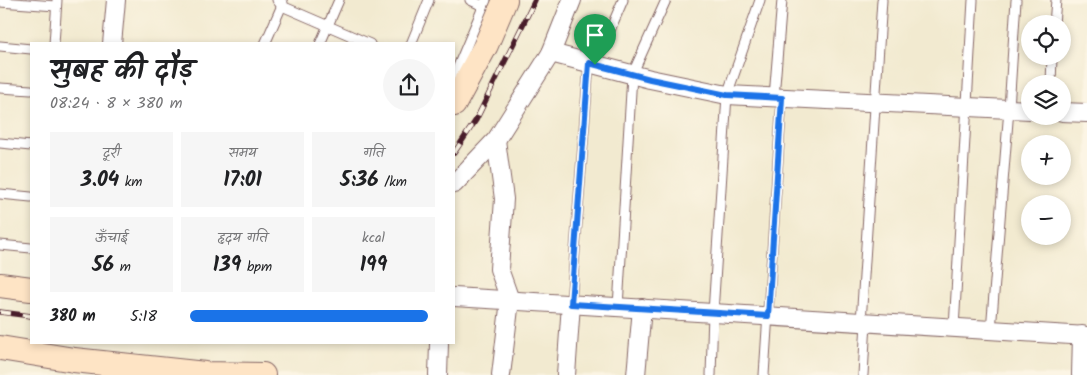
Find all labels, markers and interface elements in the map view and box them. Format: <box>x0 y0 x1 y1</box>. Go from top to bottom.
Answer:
pin <box>574 14 616 65</box>
map controls <box>1021 15 1071 245</box>
button: locate <box>1021 15 1071 65</box>
icon: arrive <box>581 21 609 49</box>
text: सुबह की दौड़ <box>50 49 193 94</box>
button: share <box>383 59 435 111</box>
button: layers <box>1021 75 1071 125</box>
text: 08:24 · 8 × 380 m <box>50 91 183 116</box>
button: + <box>1021 135 1071 185</box>
text: दूरी <box>103 142 120 164</box>
text: समय <box>228 142 257 164</box>
text: गति <box>363 142 384 164</box>
text: 3.04 <box>80 164 119 197</box>
text: 17:01 <box>223 164 262 197</box>
text: 5:36 <box>340 164 379 197</box>
text: km <box>119 171 143 193</box>
text: /km <box>379 171 407 193</box>
button: − <box>1021 195 1071 245</box>
text: ऊँचाई <box>95 227 128 249</box>
text: हृदय गति <box>217 227 268 249</box>
text: kcal <box>362 227 385 249</box>
text: 56 <box>92 249 114 282</box>
text: 139 <box>213 249 241 282</box>
text: 199 <box>360 249 387 282</box>
text: m <box>114 256 131 278</box>
text: bpm <box>241 256 272 278</box>
text: 380 m <box>50 304 96 329</box>
text: 5:18 <box>130 304 157 329</box>

